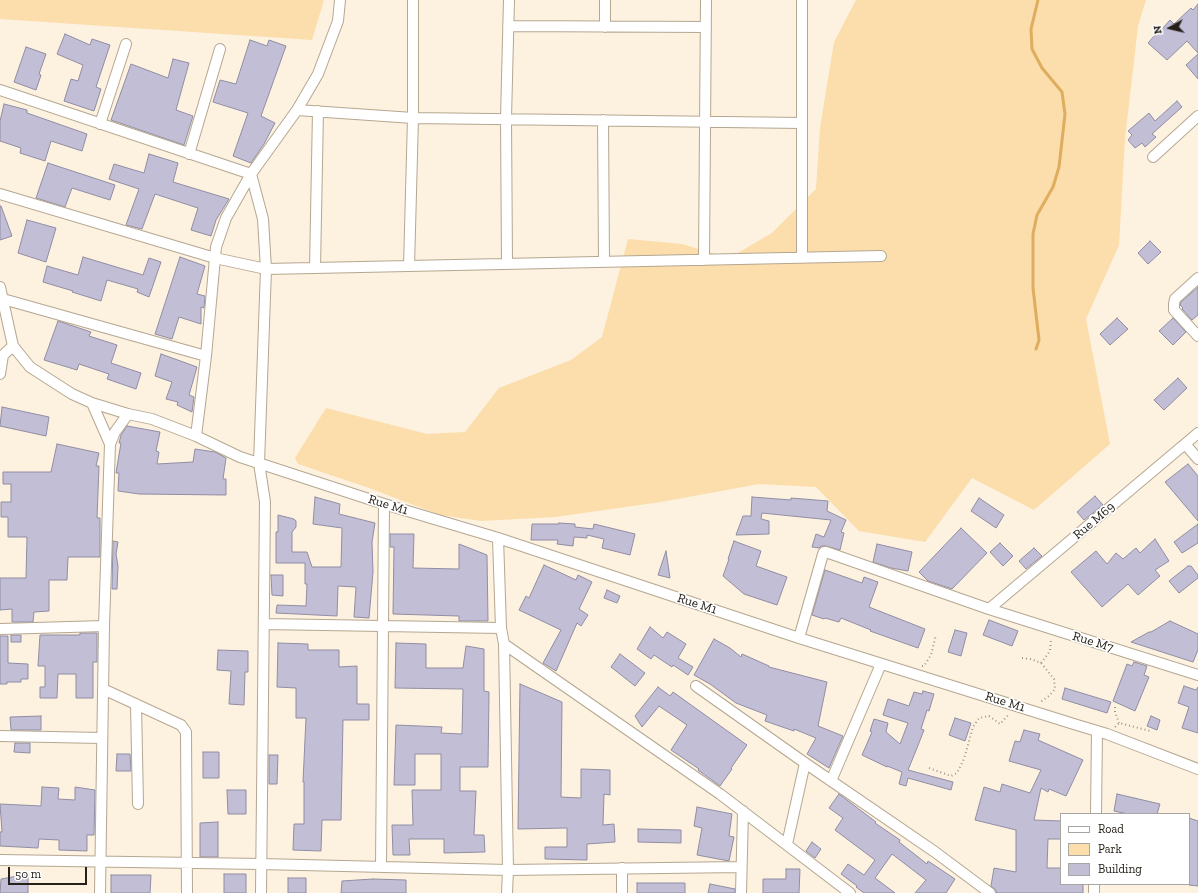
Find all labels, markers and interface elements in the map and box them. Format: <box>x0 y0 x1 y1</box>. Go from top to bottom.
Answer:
north arrow <box>1150 8 1190 48</box>
text: N <box>1151 25 1165 35</box>
street label: Rue M1 <box>366 492 410 518</box>
street label: Rue M69 <box>1070 499 1118 543</box>
street label: Rue M1 <box>675 590 719 618</box>
street label: Rue M7 <box>1071 628 1115 656</box>
street label: Rue M1 <box>983 689 1027 715</box>
legend <box>1060 813 1190 885</box>
text: Road <box>1098 822 1124 836</box>
text: Park <box>1098 842 1122 856</box>
scale bar <box>10 859 89 885</box>
text: Building <box>1098 862 1142 876</box>
text: 50 m <box>15 867 41 881</box>

